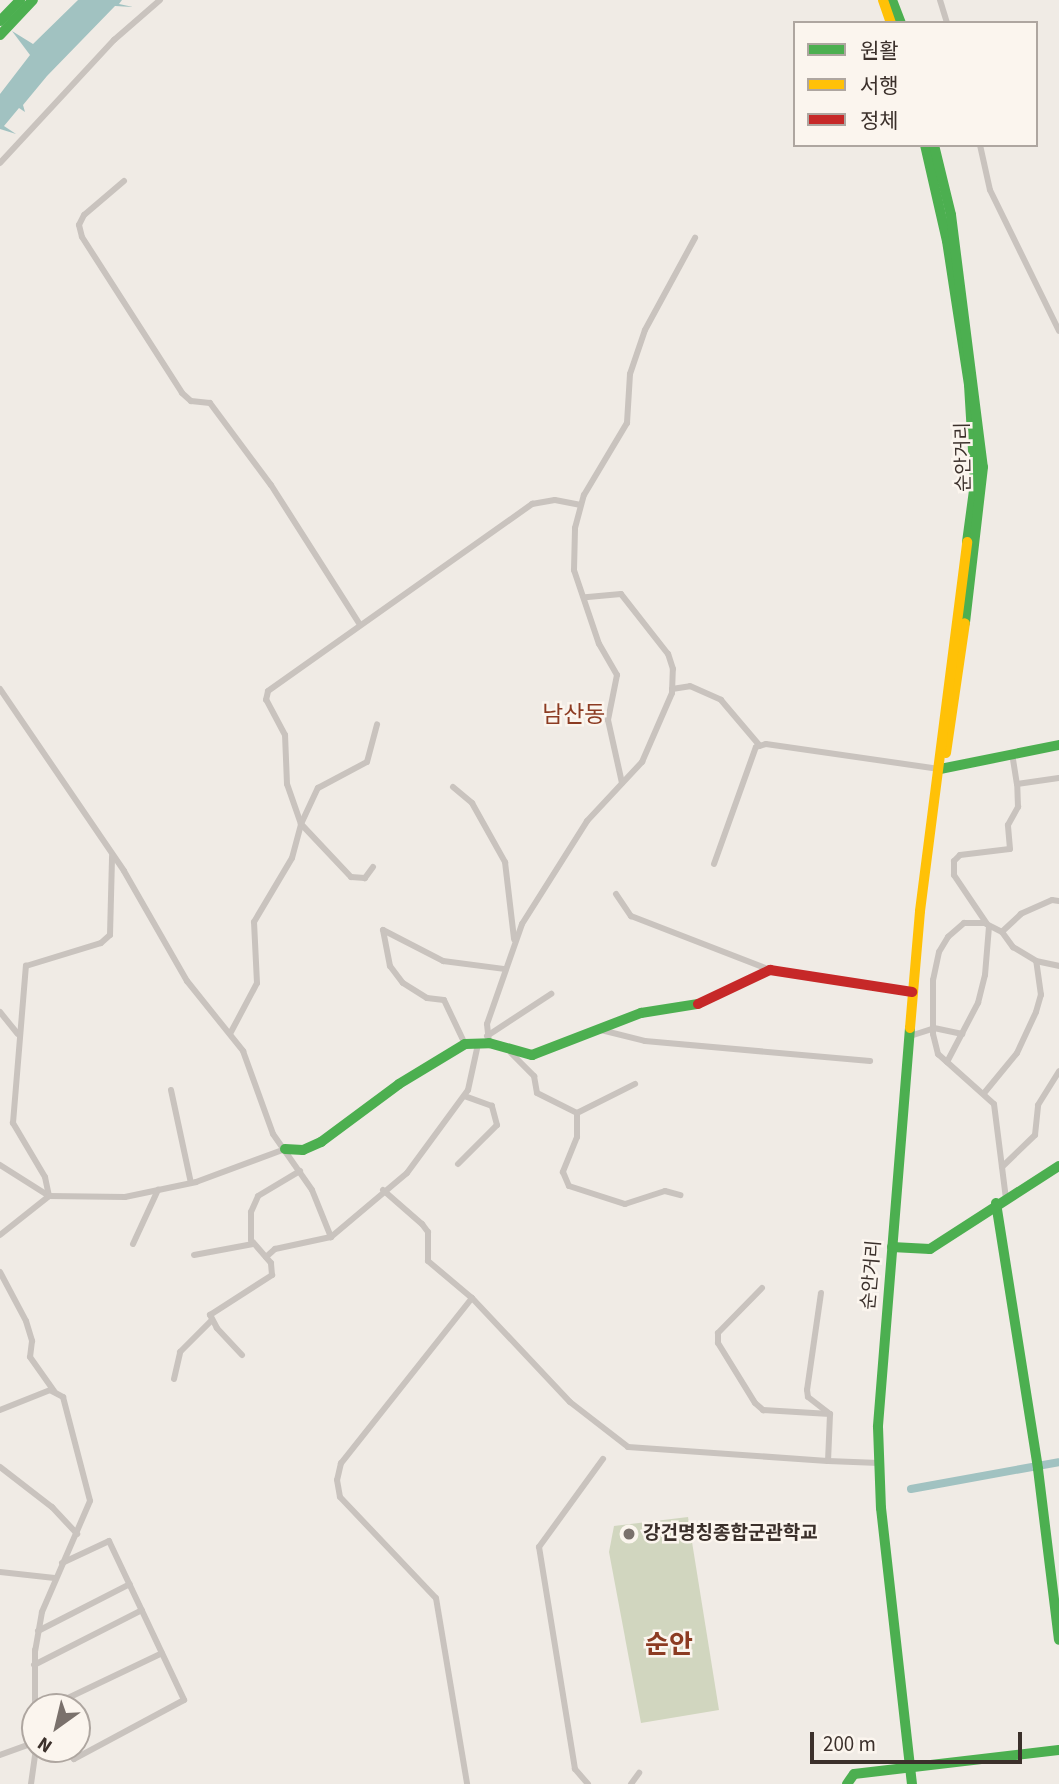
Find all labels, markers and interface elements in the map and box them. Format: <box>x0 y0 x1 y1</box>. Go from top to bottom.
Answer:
legend <box>793 21 1038 147</box>
text: 원활 <box>860 36 899 66</box>
text: 서행 <box>860 71 899 101</box>
text: 정체 <box>860 106 899 136</box>
street label: 순안거리 <box>952 422 976 492</box>
district label: 남산동 <box>542 701 606 729</box>
street label: 순안거리 <box>858 1239 886 1311</box>
place label: 강건명칭종합군관학교 <box>643 1523 818 1545</box>
marker: 강건명칭종합군관학교 <box>621 1526 637 1542</box>
district label: 순안 <box>645 1629 693 1661</box>
north arrow <box>21 1693 91 1763</box>
scale bar <box>814 1718 1026 1762</box>
text: N <box>32 1729 58 1759</box>
text: 200 m <box>823 1729 876 1759</box>

